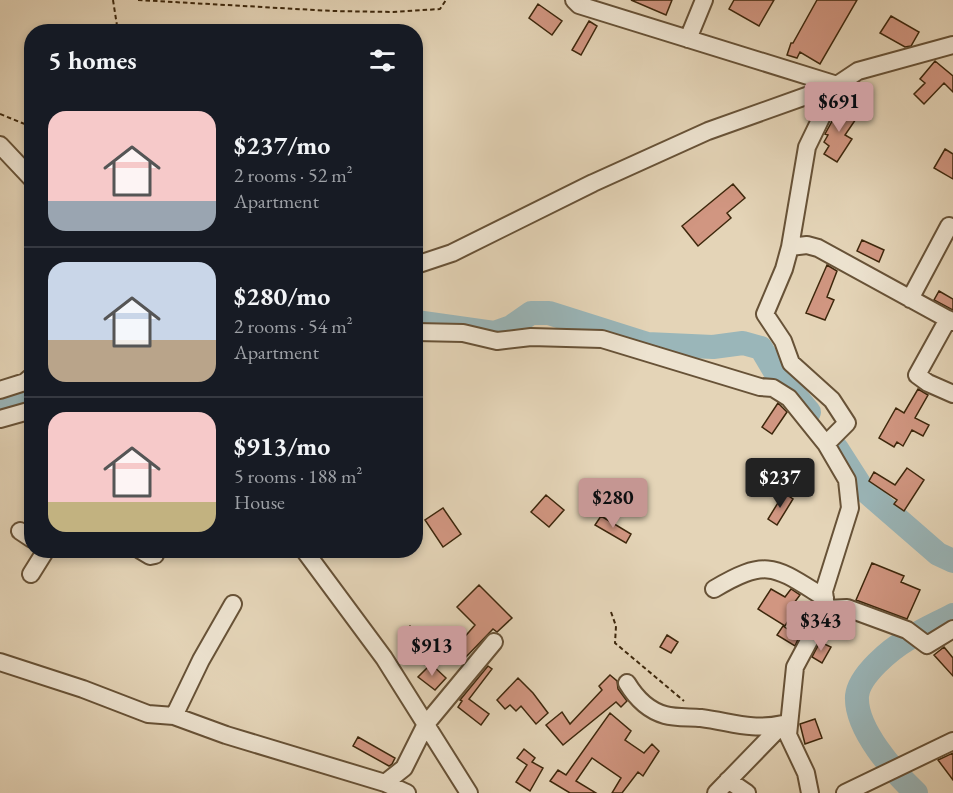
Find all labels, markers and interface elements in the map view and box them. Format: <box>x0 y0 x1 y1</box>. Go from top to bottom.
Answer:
text: 5 homes <box>48 43 137 77</box>
icon: filters <box>366 44 399 77</box>
pin: $691 <box>803 82 875 133</box>
text: $691 <box>819 88 859 114</box>
text: $237/mo <box>234 128 330 162</box>
icon: home <box>96 135 168 207</box>
text: 2 rooms · 52 m² <box>234 162 353 188</box>
text: Apartment <box>234 188 319 214</box>
text: $280/mo <box>234 279 330 313</box>
icon: home <box>96 286 168 358</box>
text: 2 rooms · 54 m² <box>234 313 353 339</box>
text: Apartment <box>234 339 319 365</box>
text: $913/mo <box>234 429 330 463</box>
icon: home <box>96 436 168 508</box>
pin: $237 <box>744 458 816 509</box>
text: 5 rooms · 188 m² <box>234 463 362 489</box>
text: $237 <box>760 464 800 490</box>
pin: $280 <box>577 478 649 529</box>
text: $280 <box>593 484 633 510</box>
text: House <box>234 489 285 515</box>
pin: $343 <box>785 601 857 652</box>
text: $343 <box>801 607 841 633</box>
pin: $913 <box>396 626 468 677</box>
text: $913 <box>412 632 452 658</box>

